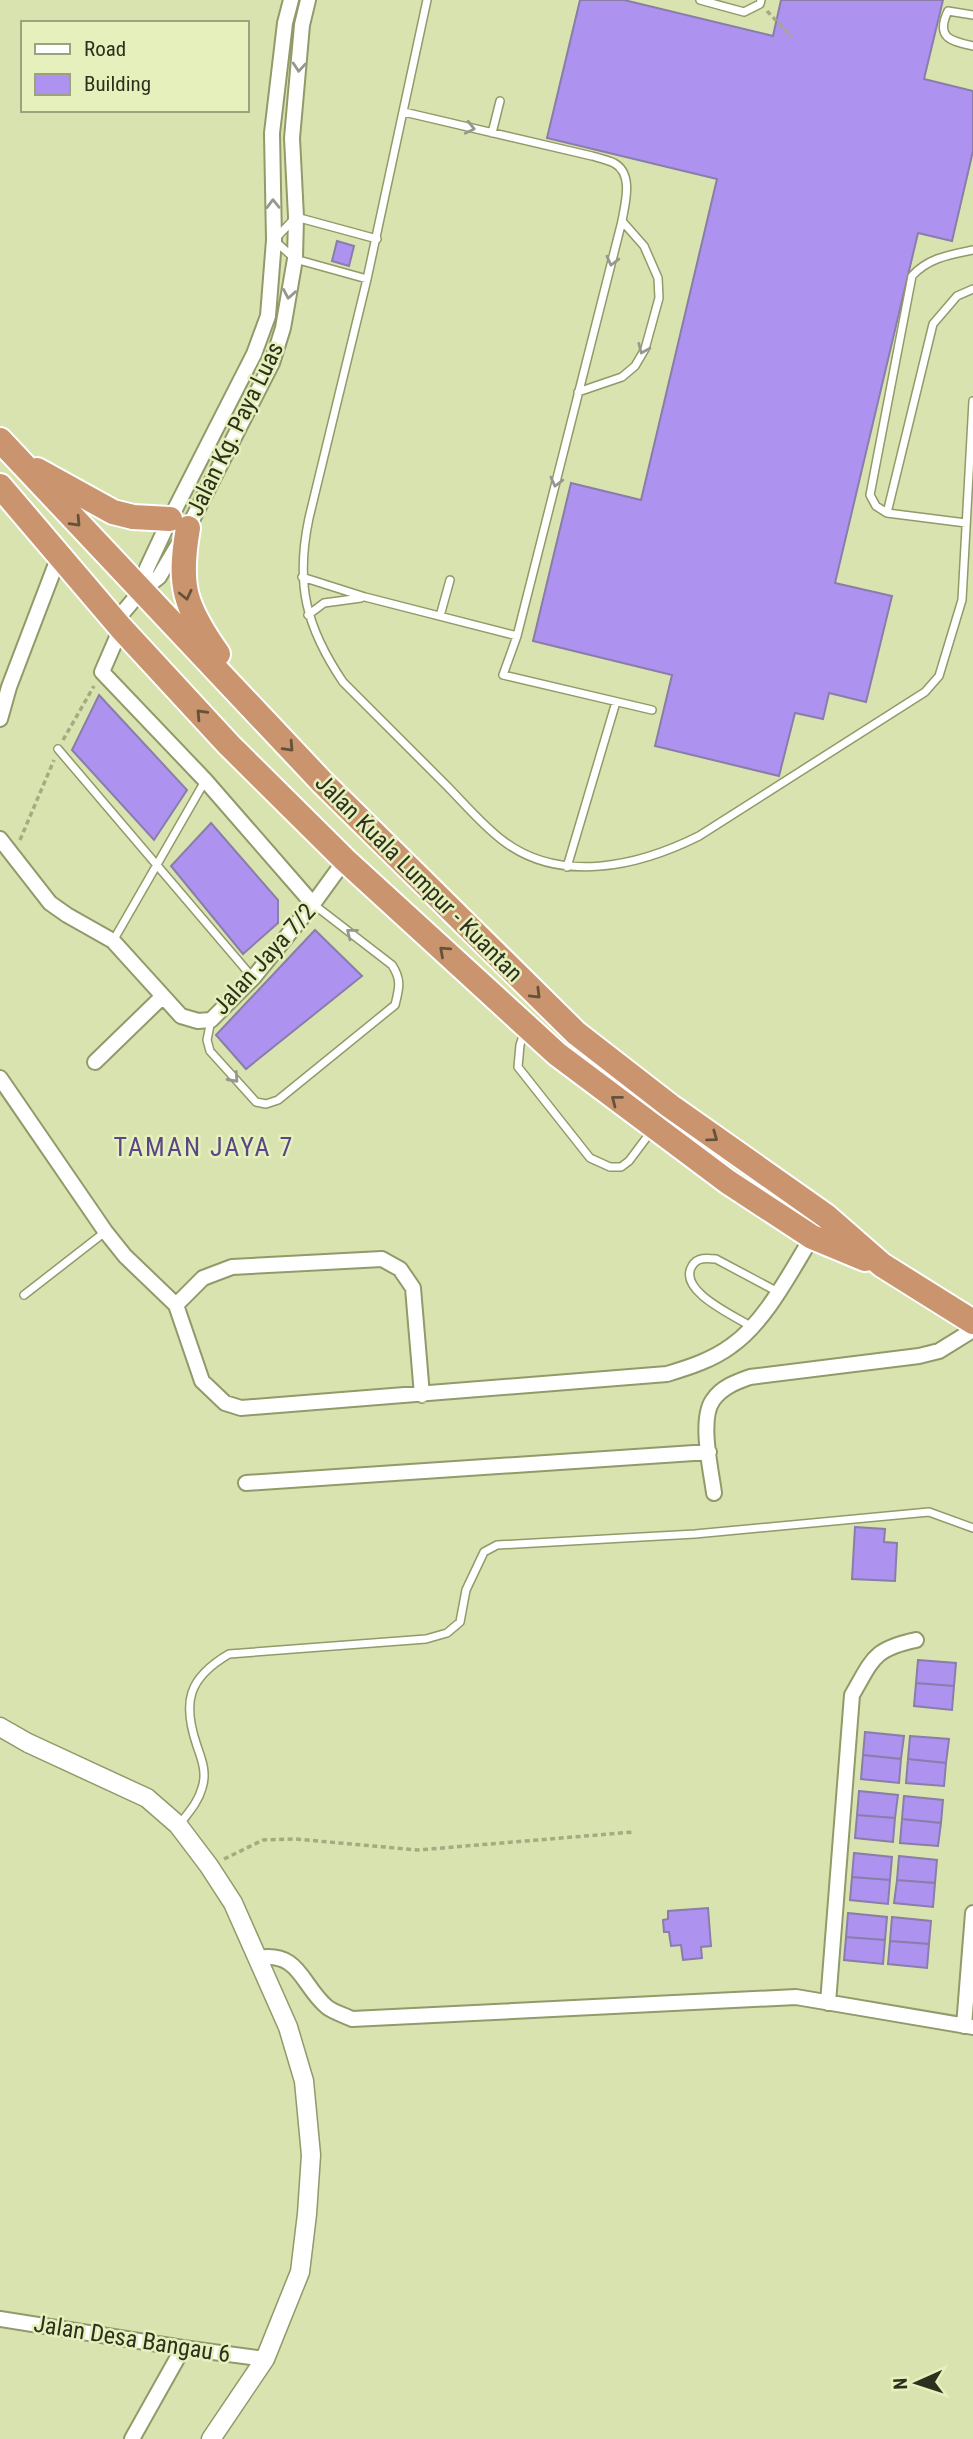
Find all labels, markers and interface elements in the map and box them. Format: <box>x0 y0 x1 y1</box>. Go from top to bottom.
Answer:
legend <box>21 21 248 112</box>
text: Road <box>84 37 126 61</box>
one-way arrow <box>291 62 306 73</box>
text: Building <box>84 72 151 96</box>
one-way arrow <box>464 120 476 134</box>
one-way arrow <box>266 198 281 209</box>
one-way arrow <box>606 255 620 267</box>
one-way arrow <box>282 288 297 300</box>
street label: Jalan Kg. Paya Luas <box>181 337 289 521</box>
one-way arrow <box>638 342 652 354</box>
one-way arrow <box>550 475 564 487</box>
one-way arrow <box>68 514 81 527</box>
one-way arrow <box>178 589 192 601</box>
one-way arrow <box>197 709 209 722</box>
one-way arrow <box>280 739 293 752</box>
street label: Jalan Kuala Lumpur - Kuantan <box>309 768 529 988</box>
street label: Jalan Jaya 7/2 <box>207 898 321 1020</box>
one-way arrow <box>346 929 358 942</box>
one-way arrow <box>439 946 452 959</box>
one-way arrow <box>528 986 541 999</box>
one-way arrow <box>226 1070 238 1083</box>
one-way arrow <box>611 1095 623 1108</box>
one-way arrow <box>705 1129 718 1141</box>
district label: TAMAN JAYA 7 <box>114 1132 294 1162</box>
street label: Jalan Desa Bangau 6 <box>32 2310 232 2368</box>
north arrow <box>882 2348 952 2418</box>
text: N <box>889 2377 912 2390</box>

